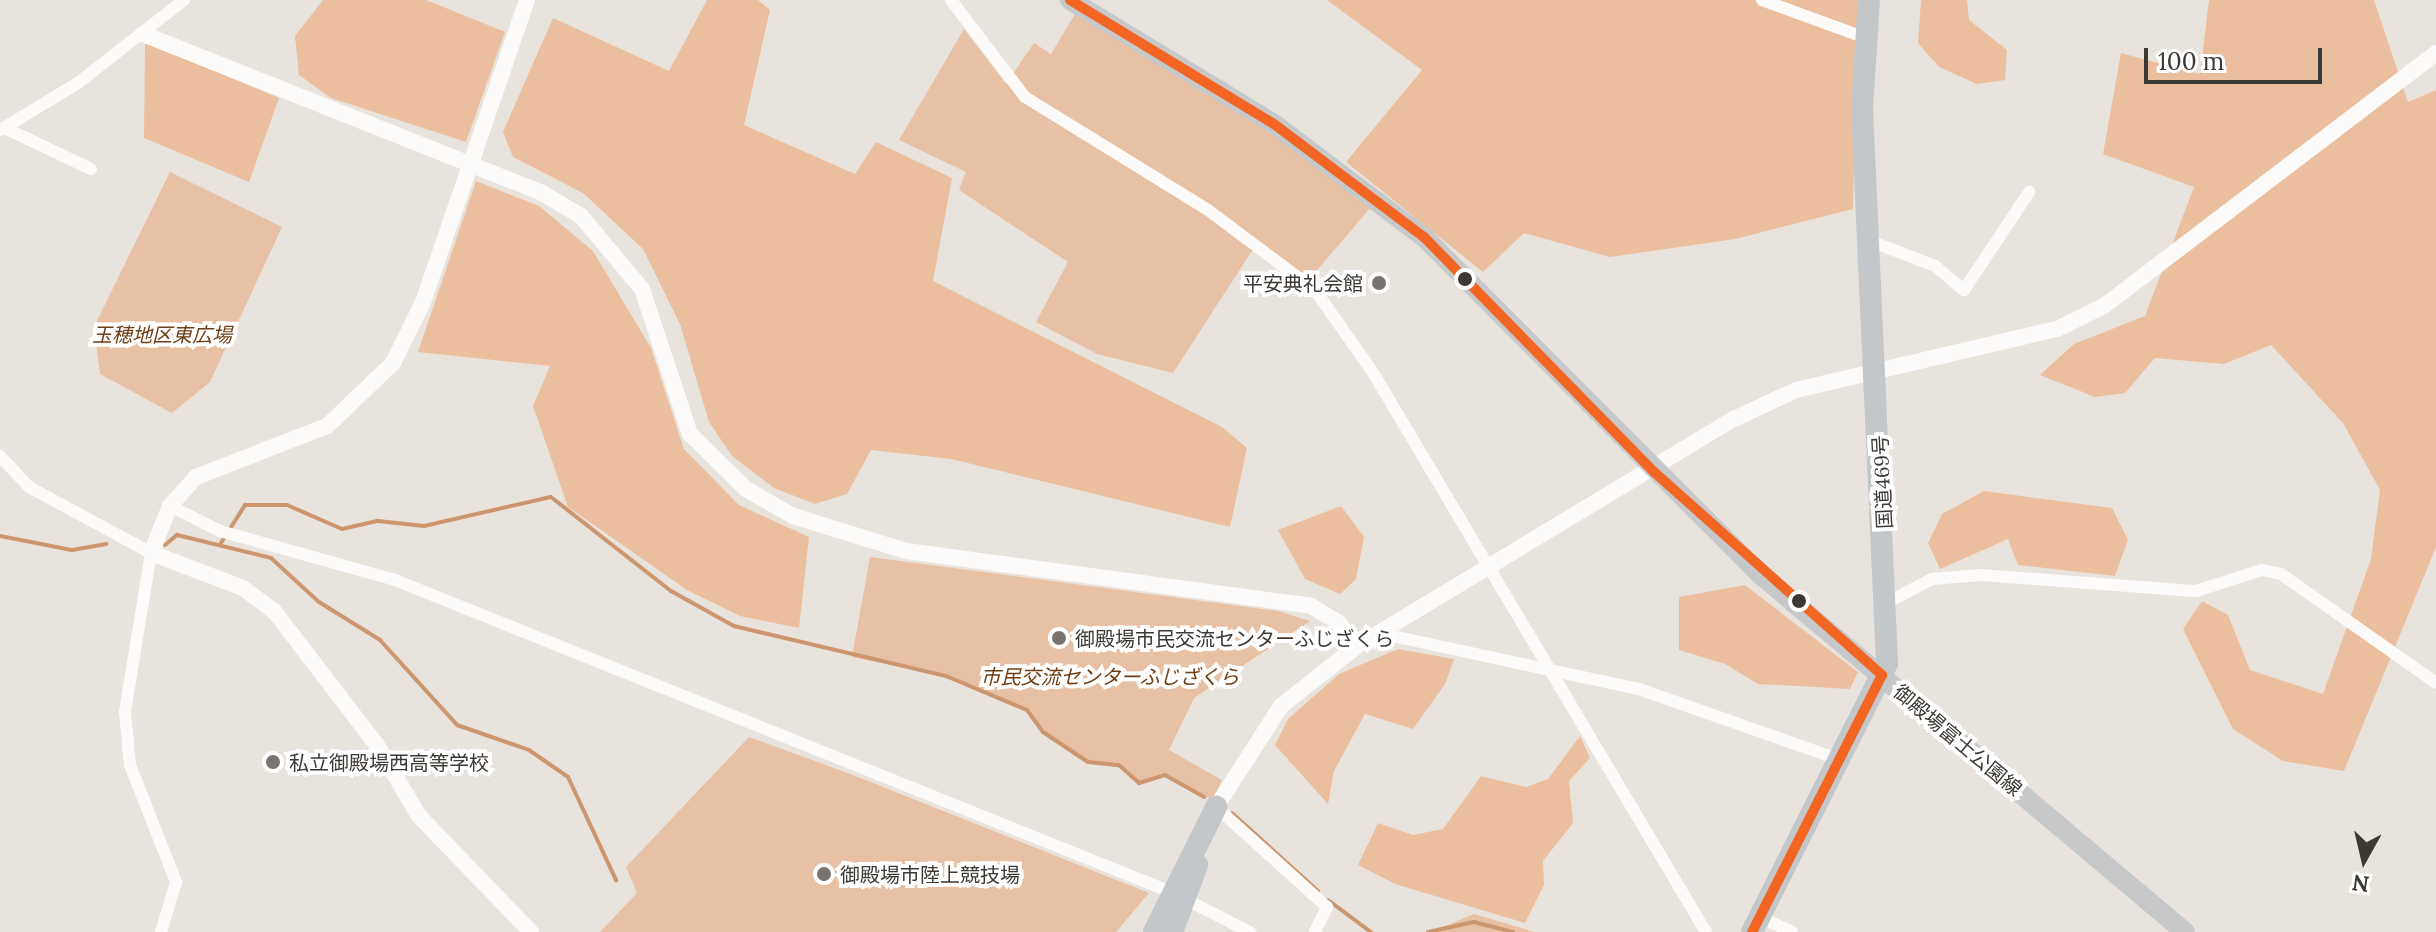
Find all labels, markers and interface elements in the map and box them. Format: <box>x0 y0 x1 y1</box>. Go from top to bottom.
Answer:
scale bar <box>2148 32 2326 82</box>
text: 100 m <box>2158 46 2224 77</box>
place label: 平安典礼会館 <box>1243 271 1363 295</box>
unlabelled marker <box>1457 271 1473 287</box>
marker: 平安典礼会館 <box>1370 274 1388 292</box>
park label: 玉穂地区東広場 <box>92 322 232 346</box>
street label: 国道469号 <box>1868 434 1896 530</box>
unlabelled marker <box>1791 593 1807 609</box>
place label: 御殿場市民交流センターふじざくら <box>1075 626 1395 650</box>
marker: 御殿場市民交流センターふじざくら <box>1050 629 1068 647</box>
park label: 市民交流センターふじざくら <box>980 664 1240 688</box>
street label: 御殿場富士公園線 <box>1889 679 2027 801</box>
place label: 私立御殿場西高等学校 <box>289 750 489 774</box>
marker: 私立御殿場西高等学校 <box>264 753 282 771</box>
north arrow <box>2324 820 2404 900</box>
place label: 御殿場市陸上競技場 <box>840 862 1020 886</box>
marker: 御殿場市陸上競技場 <box>815 865 833 883</box>
text: N <box>2350 869 2371 899</box>

